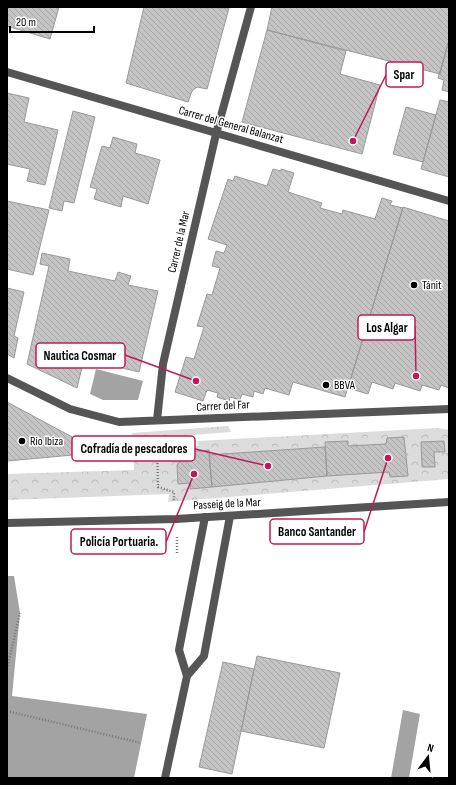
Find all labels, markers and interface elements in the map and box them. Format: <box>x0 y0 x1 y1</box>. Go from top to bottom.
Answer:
scale bar <box>10 8 94 34</box>
text: 20 m <box>16 15 36 30</box>
callout: Spar <box>386 62 423 87</box>
text: Spar <box>394 67 414 83</box>
street label: Carrer del General Balanzat <box>177 103 286 147</box>
street label: Carrer de la Mar <box>165 209 193 274</box>
place label: Tánit <box>422 278 442 293</box>
marker: Tánit <box>409 280 419 290</box>
callout: Los Algar <box>358 315 415 340</box>
text: Los Algar <box>366 320 408 336</box>
callout: Nautica Cosmar <box>36 343 125 368</box>
text: Nautica Cosmar <box>44 348 116 364</box>
place label: BBVA <box>334 378 356 393</box>
marker: BBVA <box>321 380 331 390</box>
street label: Carrer del Far <box>196 397 251 415</box>
place label: Rio Ibiza <box>30 434 64 449</box>
marker: Rio Ibiza <box>17 436 27 446</box>
callout: Cofradía de pescadores <box>72 436 195 461</box>
text: Cofradía de pescadores <box>81 441 187 457</box>
street label: Passeig de la Mar <box>193 495 262 513</box>
callout: Banco Santander <box>270 519 364 544</box>
text: Banco Santander <box>278 524 356 540</box>
callout: Policía Portuaria. <box>71 529 166 554</box>
text: Policía Portuaria. <box>80 534 158 550</box>
north arrow <box>408 737 448 777</box>
text: N <box>426 741 435 755</box>

